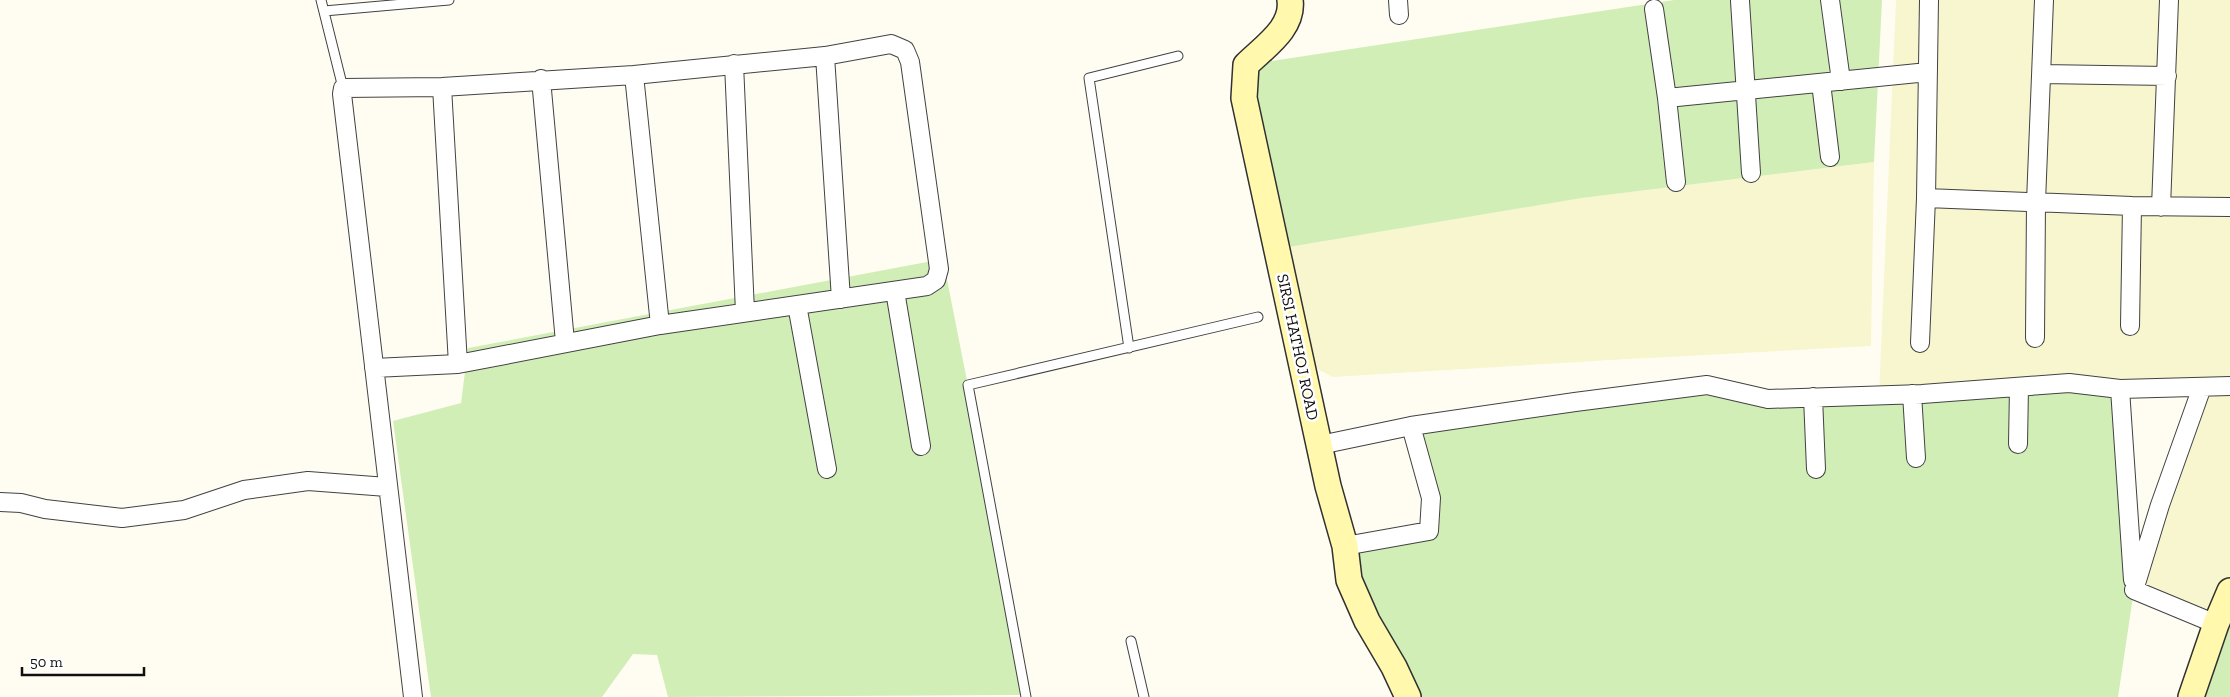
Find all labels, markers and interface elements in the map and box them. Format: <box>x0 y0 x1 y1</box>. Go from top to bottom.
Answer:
street label: SIRSI HATHOJ ROAD <box>1273 272 1323 422</box>
scale bar <box>22 644 145 676</box>
text: 50 m <box>30 653 63 671</box>

